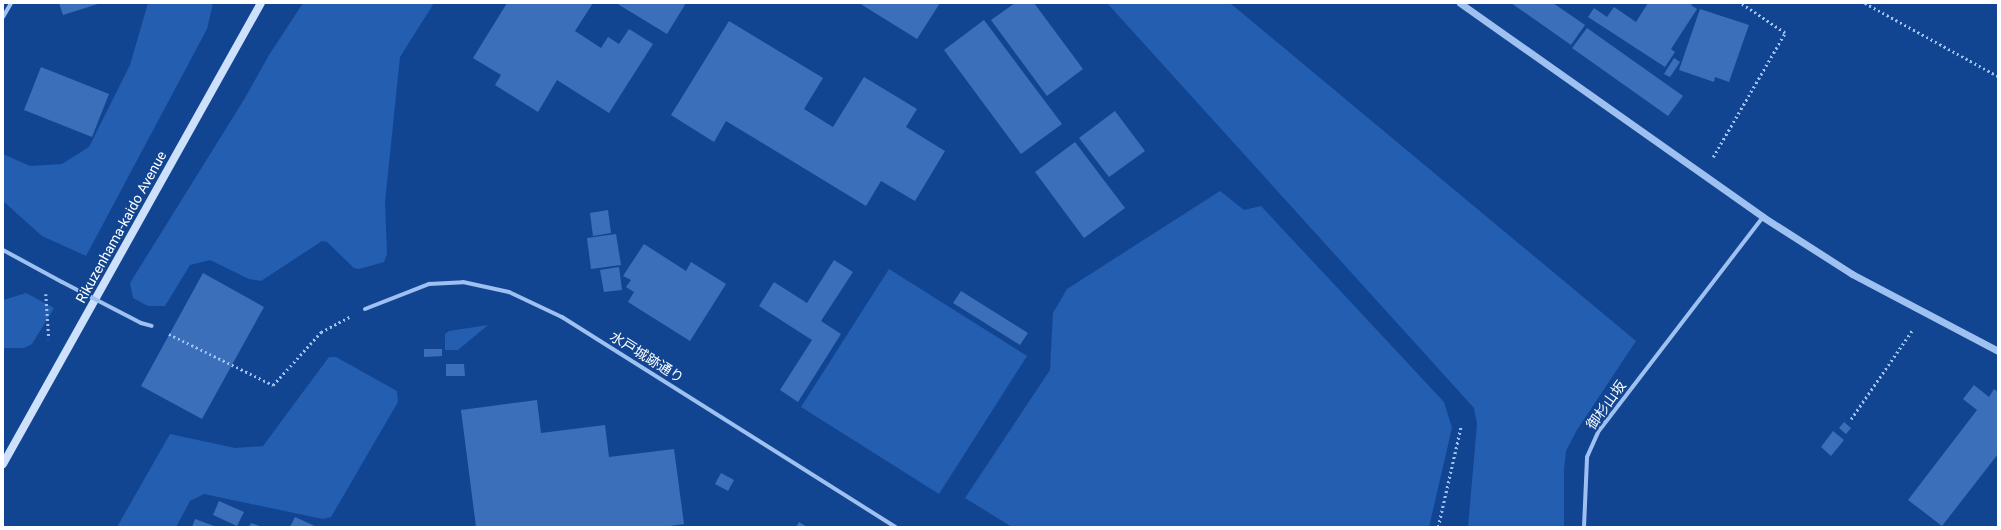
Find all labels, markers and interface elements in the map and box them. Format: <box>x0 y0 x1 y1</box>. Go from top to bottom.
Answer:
street label: Rikuzenhama-kaido Avenue <box>72 148 170 306</box>
street label: 水戸城跡通り <box>607 328 687 386</box>
street label: 御杉山坂 <box>1583 377 1629 433</box>

